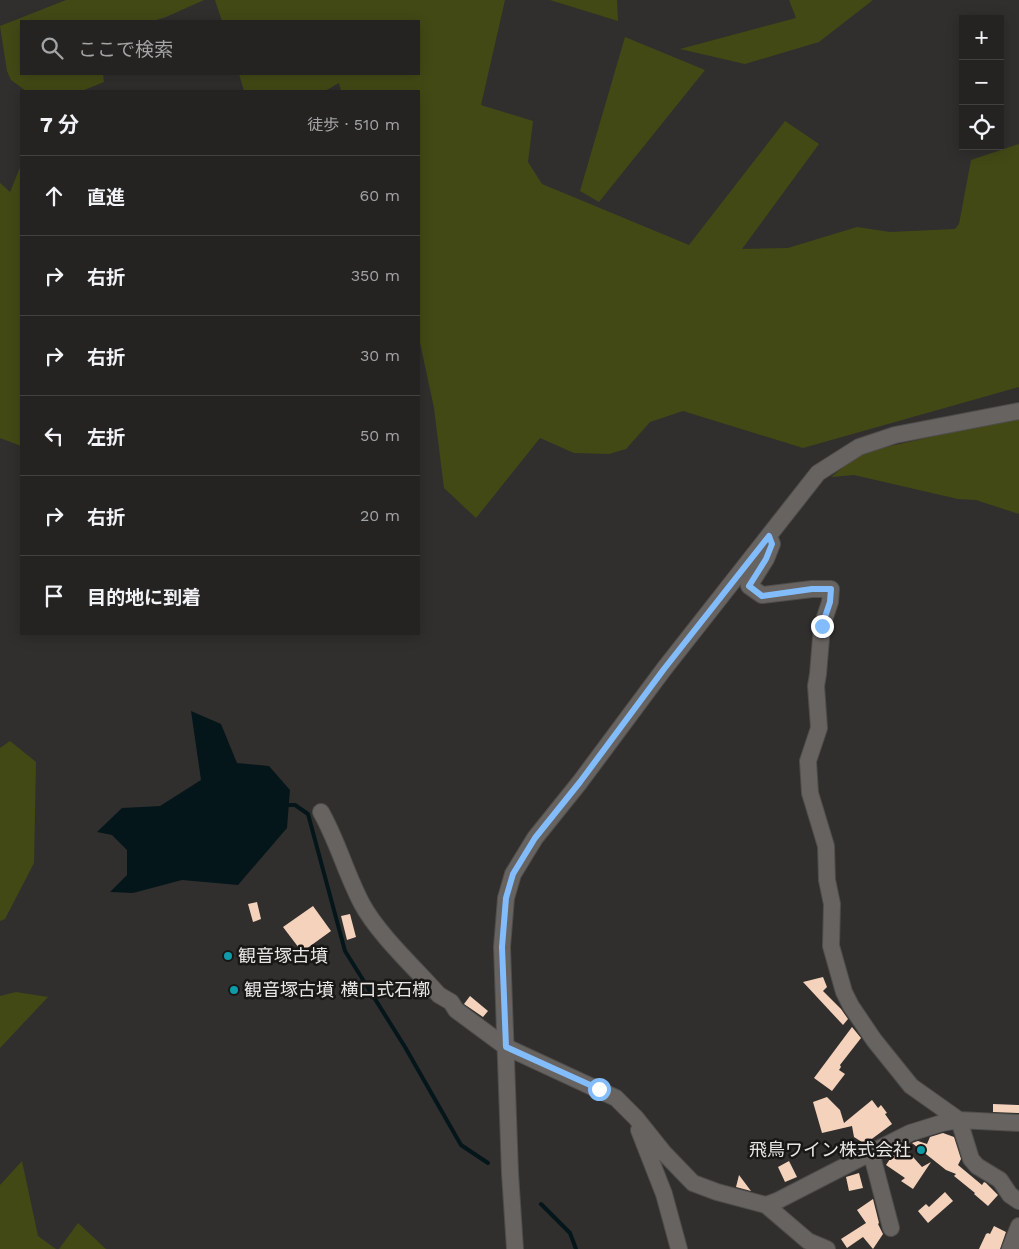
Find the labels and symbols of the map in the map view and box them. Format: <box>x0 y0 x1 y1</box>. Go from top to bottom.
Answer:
route end <box>811 615 834 638</box>
place label: 観音塚古墳 <box>238 945 328 966</box>
marker: 観音塚古墳 <box>222 950 234 962</box>
place label: 観音塚古墳 横口式石槨 <box>244 979 430 1000</box>
marker: 観音塚古墳 横口式石槨 <box>228 984 240 996</box>
route start <box>588 1078 611 1101</box>
place label: 飛鳥ワイン株式会社 <box>749 1139 911 1160</box>
marker: 飛鳥ワイン株式会社 <box>915 1144 927 1156</box>

